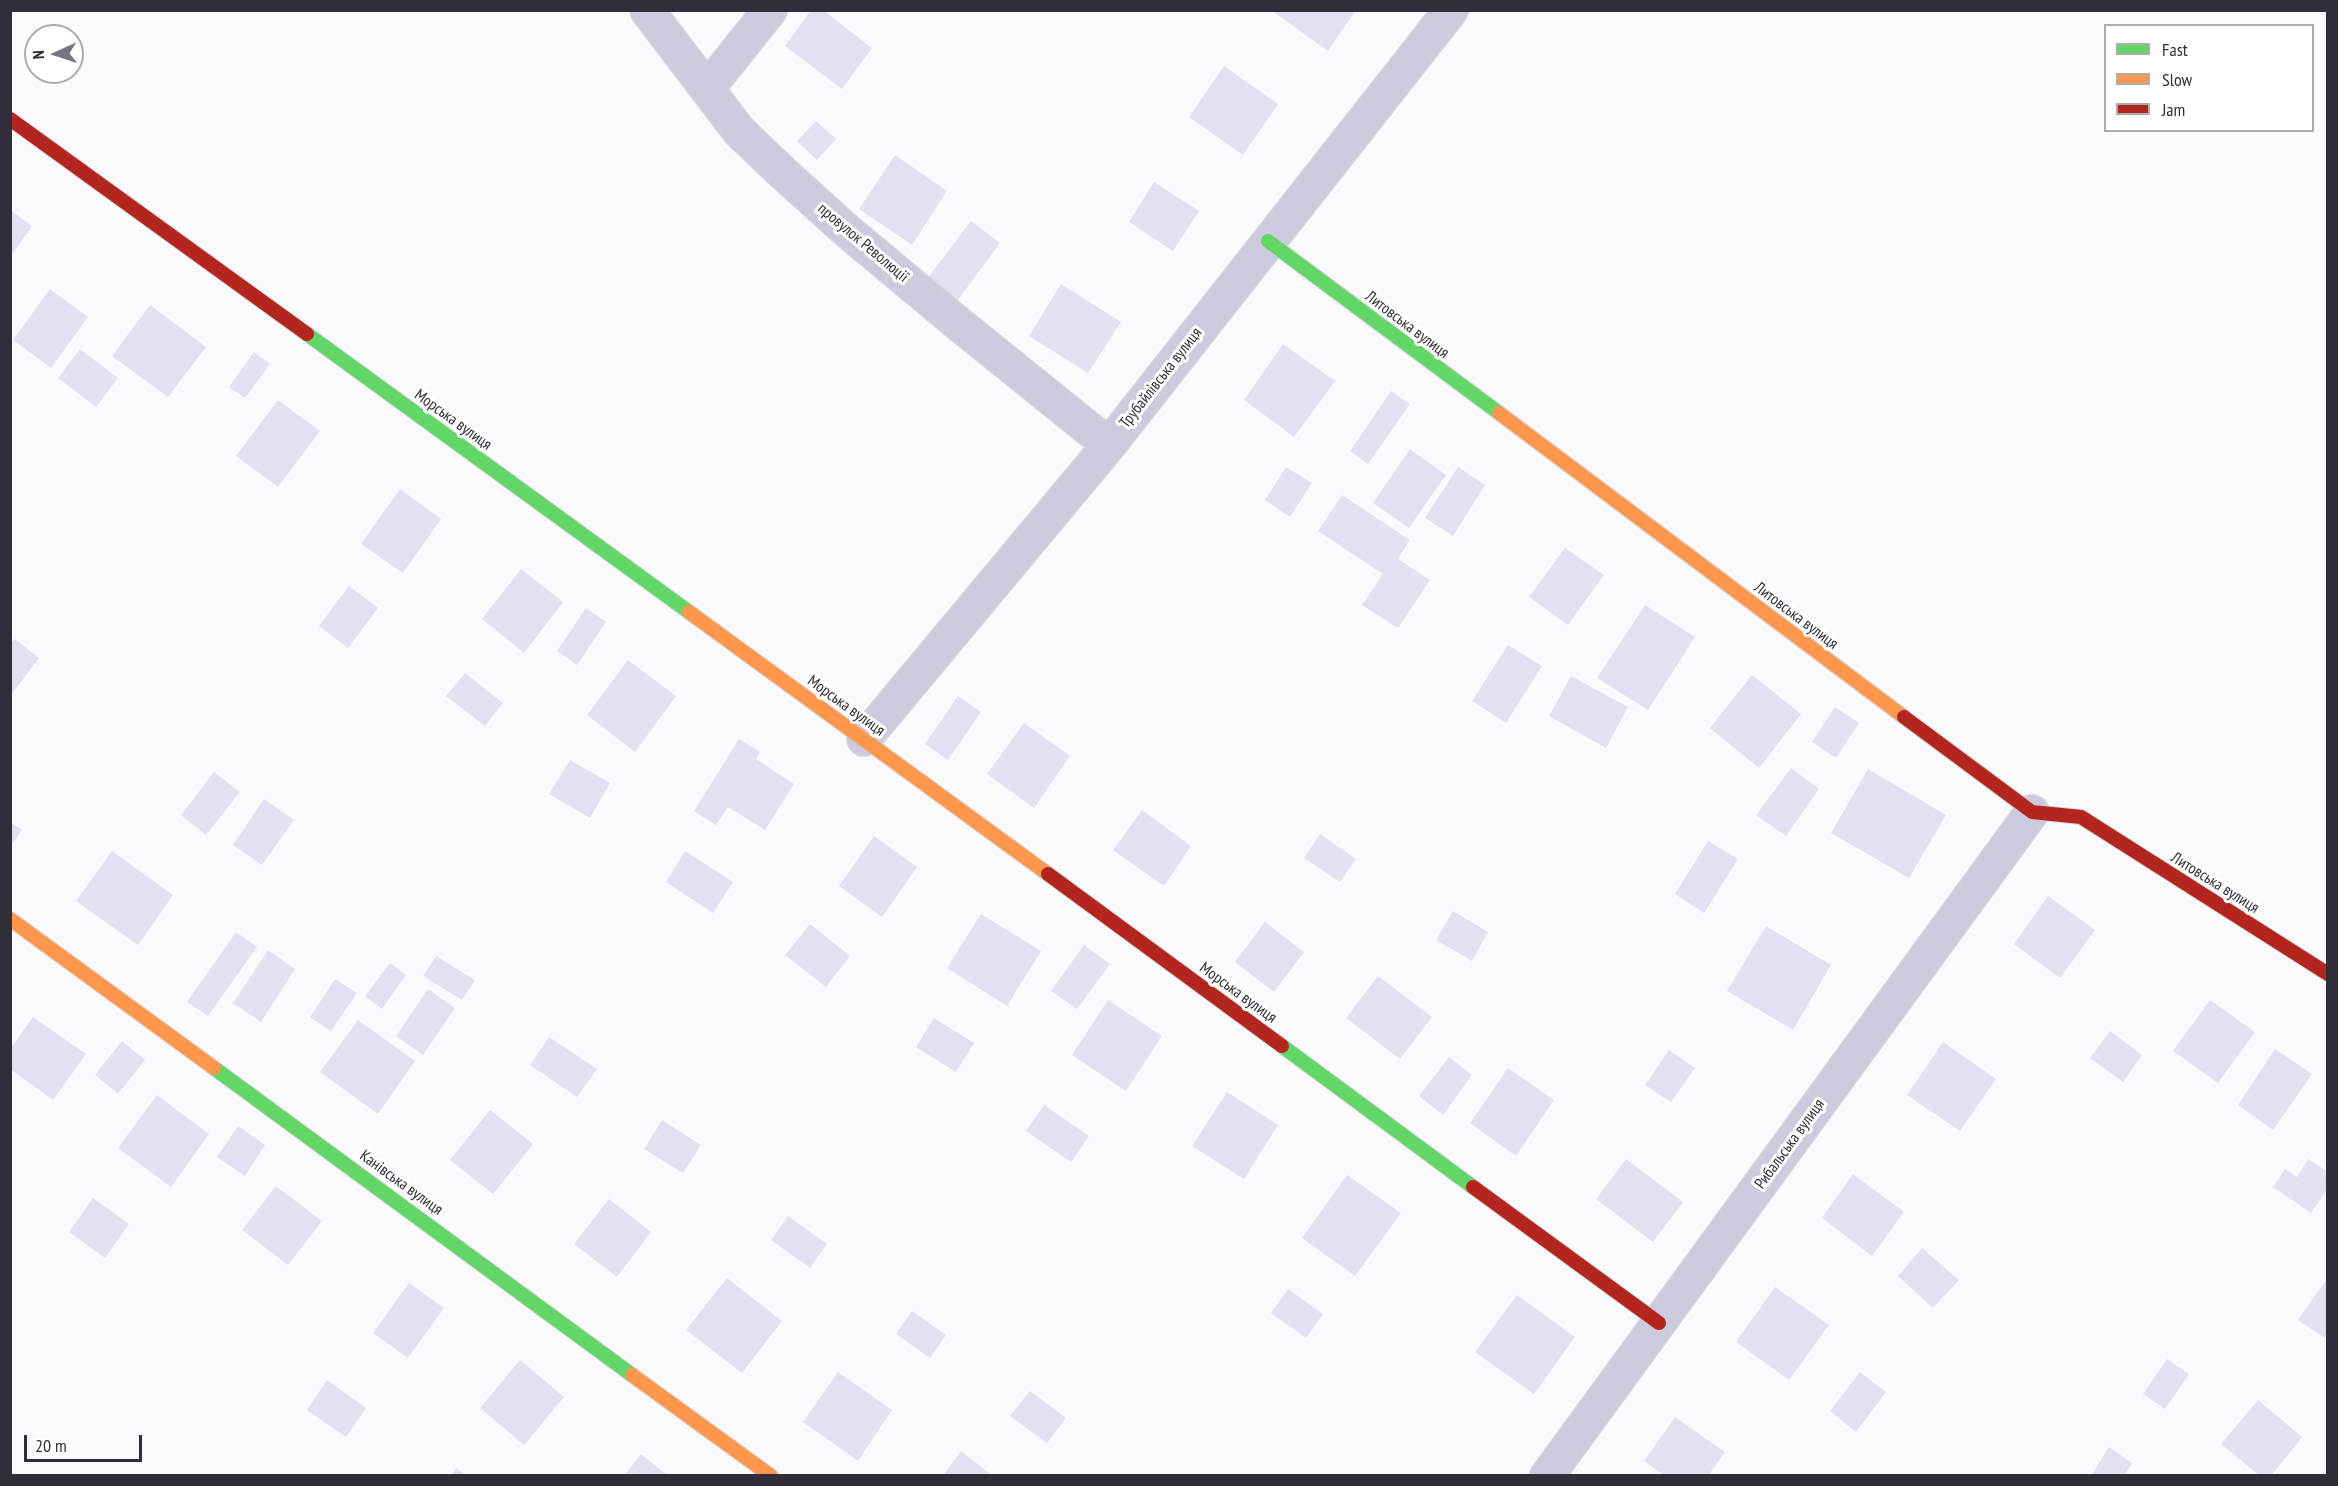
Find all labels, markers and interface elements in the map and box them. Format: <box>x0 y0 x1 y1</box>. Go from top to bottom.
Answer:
north arrow <box>24 24 84 84</box>
legend <box>2104 24 2314 132</box>
text: Fast <box>2162 38 2188 61</box>
text: N <box>28 50 48 60</box>
text: Slow <box>2162 68 2192 91</box>
text: Jam <box>2162 98 2185 121</box>
street label: провулок Революції <box>814 199 912 287</box>
street label: Литовська вулиця <box>1361 287 1453 363</box>
street label: Трубайлівська вулиця <box>1116 324 1206 432</box>
street label: Морська вулиця <box>411 386 495 454</box>
street label: Литовська вулиця <box>1750 578 1842 654</box>
street label: Морська вулиця <box>804 672 888 740</box>
street label: Литовська вулиця <box>2167 848 2263 918</box>
street label: Морська вулиця <box>1196 959 1280 1027</box>
street label: Рибальська вулиця <box>1751 1095 1829 1193</box>
street label: Канівська вулиця <box>356 1146 446 1220</box>
scale bar <box>27 1423 146 1461</box>
text: 20 m <box>35 1434 67 1457</box>

